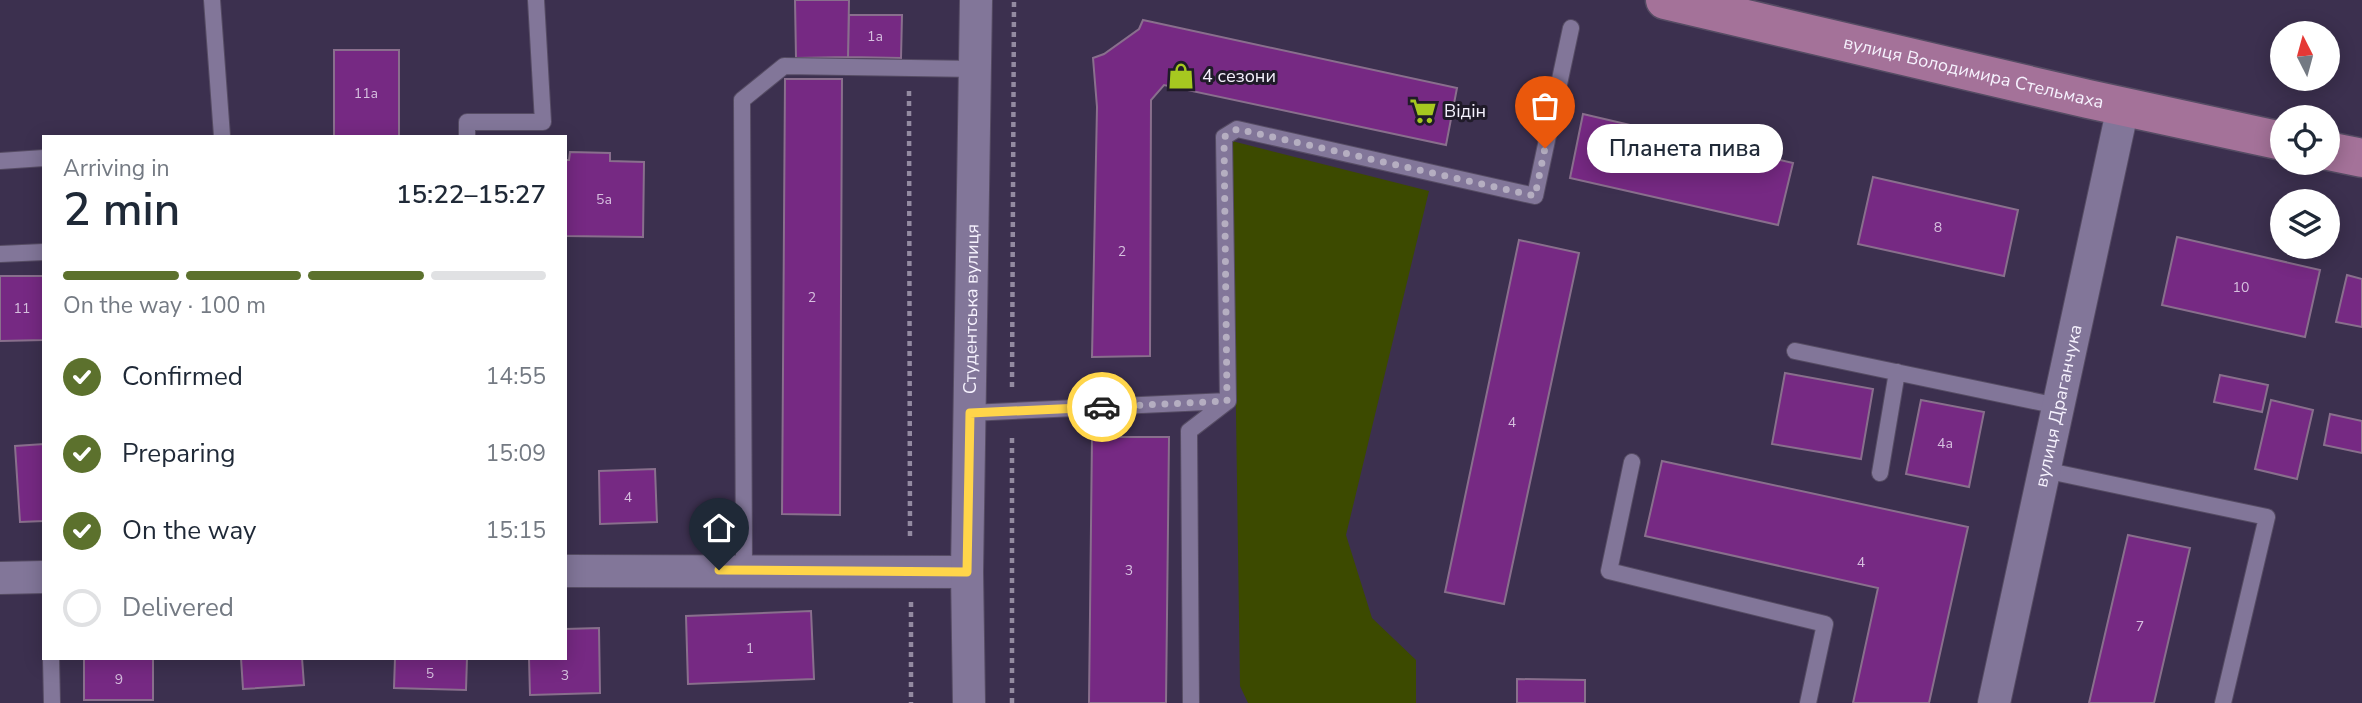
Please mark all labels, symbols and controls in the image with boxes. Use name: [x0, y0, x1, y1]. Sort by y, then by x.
north arrow: [2270, 21, 2340, 91]
map controls: [2270, 21, 2340, 259]
house number: 1а: [867, 27, 883, 46]
street label: вулиця Володимира Стельмаха: [1841, 30, 2106, 114]
shop icon: 4 сезони: [1166, 61, 1196, 91]
place label: 4 сезони: [1202, 64, 1276, 88]
pin: [1515, 76, 1575, 148]
house number: 11а: [354, 84, 378, 103]
icon: bag: [1526, 87, 1564, 125]
supermarket icon: Відін: [1408, 96, 1438, 126]
place label: Відін: [1444, 99, 1486, 123]
button: locate: [2270, 105, 2340, 175]
callout: Планета пива: [1587, 124, 1783, 172]
text: Планета пива: [1609, 133, 1761, 164]
text: Arriving in: [63, 153, 170, 184]
text: 15:22–15:27: [396, 177, 546, 212]
text: 2 min: [63, 178, 180, 241]
button: layers: [2270, 189, 2340, 259]
house number: 5а: [596, 190, 612, 209]
house number: 8: [1934, 218, 1942, 237]
street label: Студентська вулиця: [958, 224, 984, 394]
house number: 2: [1118, 242, 1126, 261]
house number: 10: [2233, 278, 2249, 297]
house number: 2: [808, 288, 816, 307]
text: On the way · 100 m: [63, 290, 266, 321]
house number: 11: [14, 299, 30, 318]
street label: вулиця Драганчука: [2029, 322, 2088, 489]
icon: check: [63, 358, 101, 396]
text: Confirmed: [122, 359, 243, 394]
text: 14:55: [486, 361, 546, 392]
courier: [1067, 372, 1137, 442]
icon: car: [1083, 388, 1121, 426]
house number: 4: [1508, 413, 1516, 432]
house number: 4а: [1937, 434, 1953, 453]
icon: check: [63, 435, 101, 473]
text: Preparing: [122, 436, 235, 471]
text: 15:09: [486, 438, 546, 469]
house number: 4: [624, 488, 632, 507]
pin: [689, 498, 749, 570]
icon: home: [700, 509, 738, 547]
icon: check: [63, 512, 101, 550]
text: On the way: [122, 513, 256, 548]
text: 15:15: [486, 515, 546, 546]
house number: 4: [1857, 553, 1865, 572]
house number: 3: [1125, 561, 1133, 580]
text: Delivered: [122, 590, 234, 625]
house number: 7: [2136, 617, 2144, 636]
house number: 1: [746, 639, 754, 658]
house number: 5: [426, 664, 434, 683]
house number: 3: [561, 666, 569, 685]
house number: 9: [115, 670, 123, 689]

